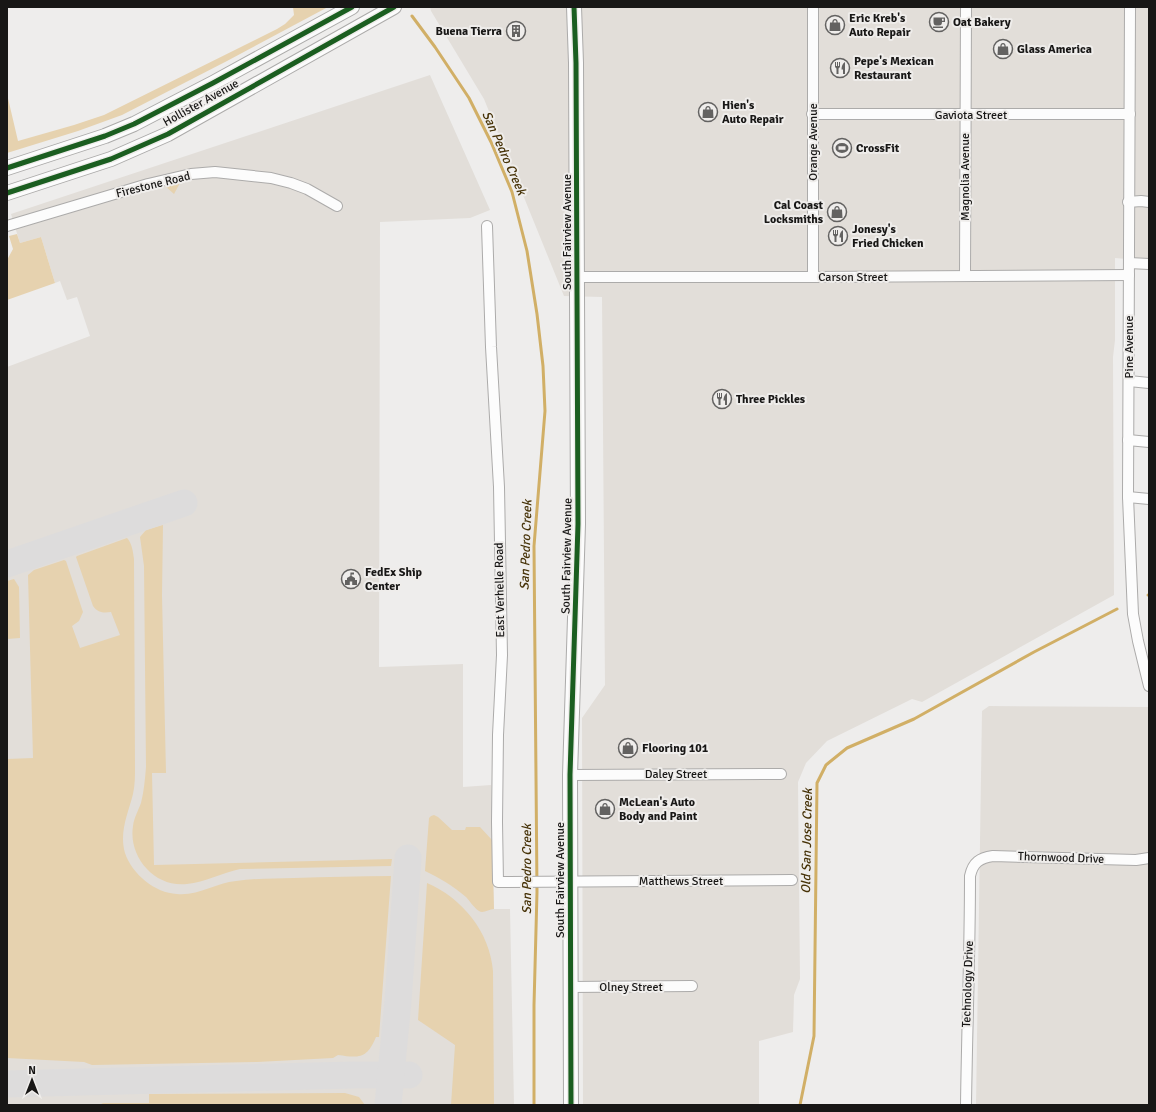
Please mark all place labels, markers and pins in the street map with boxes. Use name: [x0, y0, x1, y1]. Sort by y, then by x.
place label: Eric Kreb's Auto Repair: [849, 11, 911, 40]
cafe icon: Oat Bakery: [928, 11, 950, 33]
shop icon: Eric Kreb's Auto Repair: [824, 14, 846, 36]
place label: Oat Bakery: [953, 15, 1011, 30]
building icon: Buena Tierra: [505, 20, 527, 42]
place label: Buena Tierra: [436, 24, 502, 39]
shop icon: Glass America: [992, 38, 1014, 60]
place label: Glass America: [1017, 42, 1092, 57]
place label: Pepe's Mexican Restaurant: [854, 54, 934, 83]
restaurant icon: Pepe's Mexican Restaurant: [829, 57, 851, 79]
place label: Hien's Auto Repair: [722, 98, 784, 127]
shop icon: Hien's Auto Repair: [697, 101, 719, 123]
sports icon: CrossFit: [831, 137, 853, 159]
place label: CrossFit: [856, 141, 900, 156]
place label: Cal Coast Locksmiths: [764, 198, 824, 227]
shop icon: Cal Coast Locksmiths: [826, 201, 848, 223]
place label: Jonesy's Fried Chicken: [852, 222, 924, 251]
restaurant icon: Jonesy's Fried Chicken: [827, 225, 849, 247]
restaurant icon: Three Pickles: [711, 388, 733, 410]
place label: Three Pickles: [736, 392, 806, 407]
place label: FedEx Ship Center: [365, 565, 422, 594]
public building icon: FedEx Ship Center: [340, 568, 362, 590]
shop icon: Flooring 101: [617, 737, 639, 759]
place label: Flooring 101: [642, 741, 709, 756]
place label: McLean's Auto Body and Paint: [619, 795, 698, 824]
shop icon: McLean's Auto Body and Paint: [594, 798, 616, 820]

